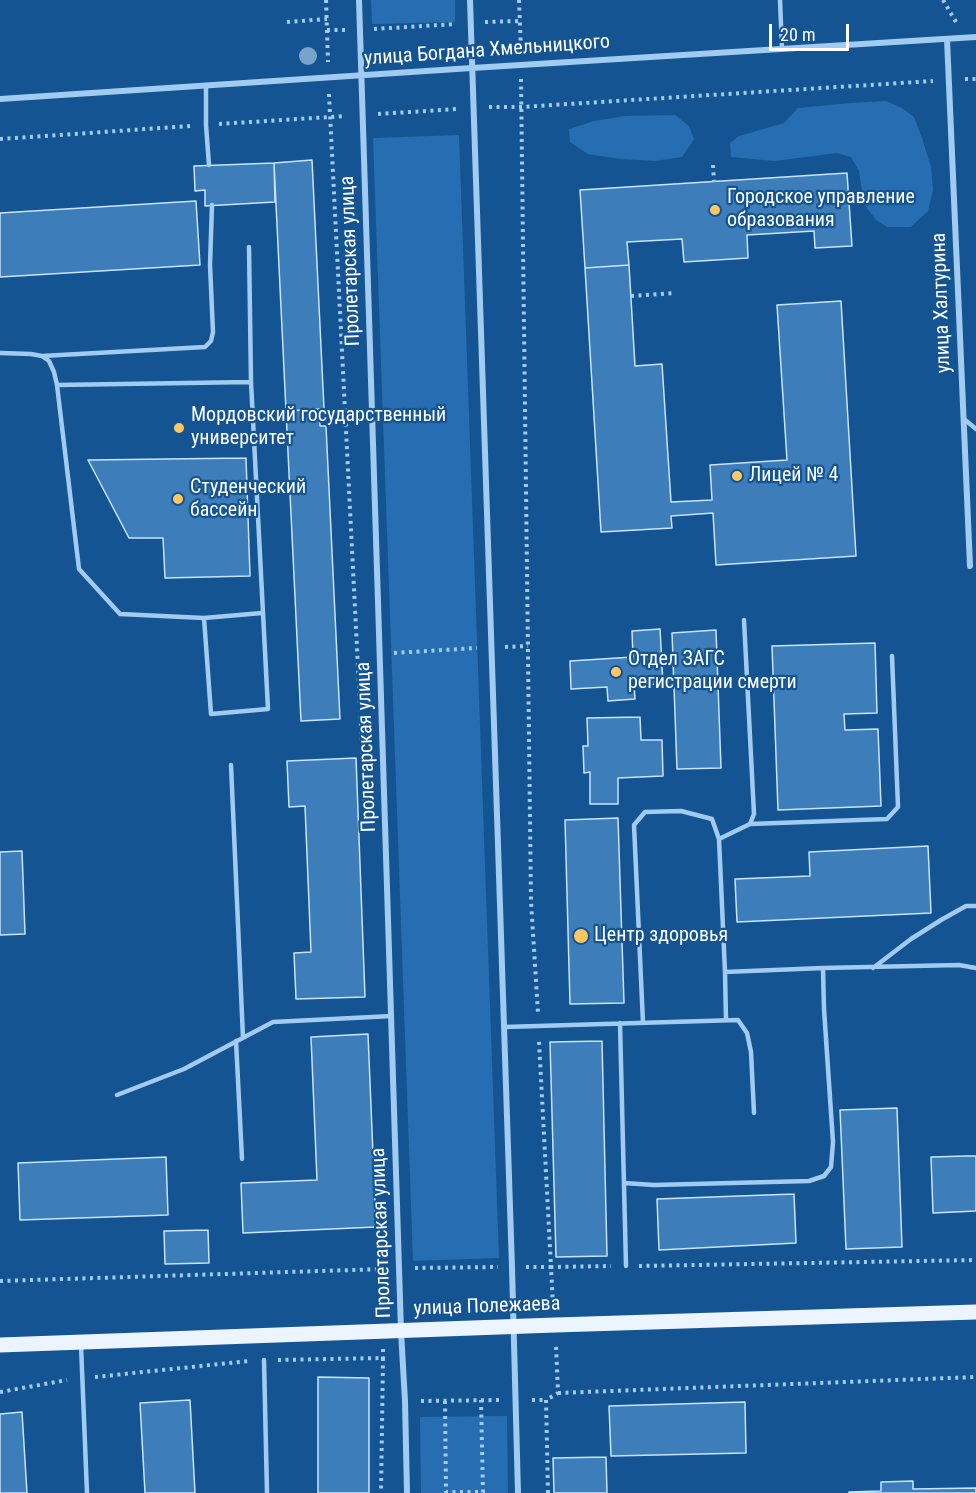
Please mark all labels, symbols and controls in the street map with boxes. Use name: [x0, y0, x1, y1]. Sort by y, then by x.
scale bar: [772, 12, 852, 50]
text: 20 m: [780, 24, 815, 45]
street label: улица Богдана Хмельницкого: [363, 30, 611, 72]
street label: Пролетарская улица: [336, 175, 366, 347]
place label: Городское управление образования: [727, 186, 915, 233]
marker: Городское управление образования: [708, 203, 722, 217]
street label: улица Халтурина: [928, 232, 956, 374]
place label: Мордовский государственный университет: [191, 404, 446, 451]
marker: Мордовский государственный университет: [172, 421, 186, 435]
place label: Лицей № 4: [749, 464, 838, 488]
marker: Лицей № 4: [730, 469, 744, 483]
place label: Студенческий бассейн: [190, 476, 306, 523]
marker: Студенческий бассейн: [171, 492, 185, 506]
place label: Отдел ЗАГС регистрации смерти: [628, 648, 797, 695]
street label: Пролетарская улица: [352, 661, 382, 833]
marker: Отдел ЗАГС регистрации смерти: [609, 665, 623, 679]
place label: Центр здоровья: [594, 924, 728, 948]
marker: Центр здоровья: [572, 927, 590, 945]
street label: Пролетарская улица: [367, 1147, 397, 1319]
street label: улица Полежаева: [413, 1292, 561, 1322]

